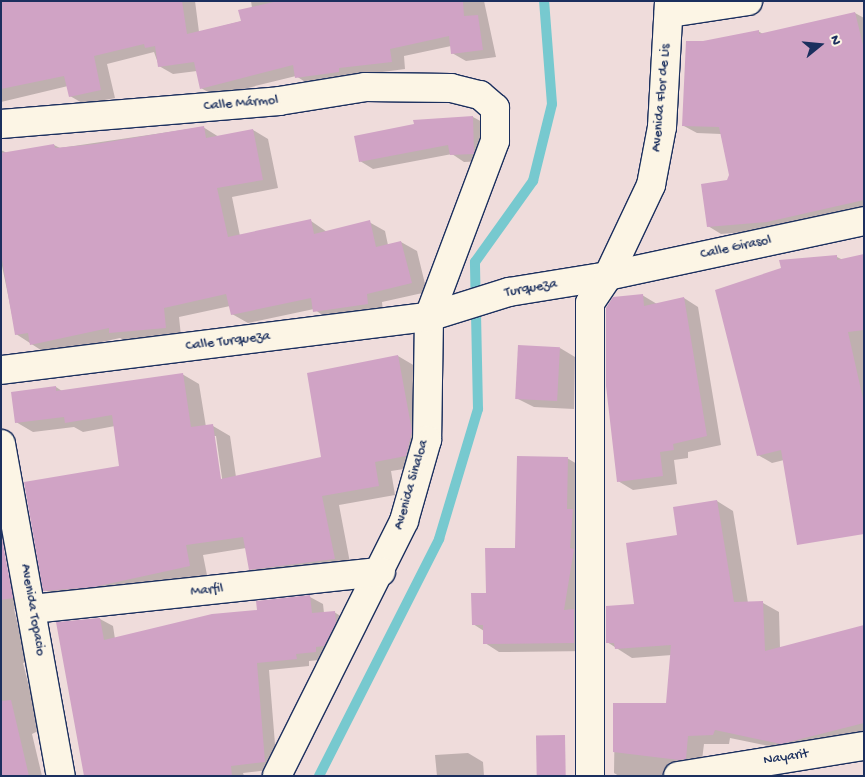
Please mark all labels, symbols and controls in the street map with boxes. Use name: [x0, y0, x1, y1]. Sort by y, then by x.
north arrow: [795, 20, 845, 70]
text: N: [825, 34, 844, 47]
street label: Avenida Flor de Lis: [649, 43, 675, 153]
street label: Calle Mármol: [203, 92, 279, 116]
street label: Calle Girasol: [699, 232, 773, 264]
street label: Turqueza: [503, 276, 559, 302]
street label: Calle Turqueza: [185, 328, 271, 356]
street label: Avenida Sinaloa: [391, 438, 433, 532]
street label: Avenida Topacio: [16, 563, 48, 657]
street label: Marfil: [190, 581, 224, 601]
street label: Nayarit: [762, 746, 810, 770]

